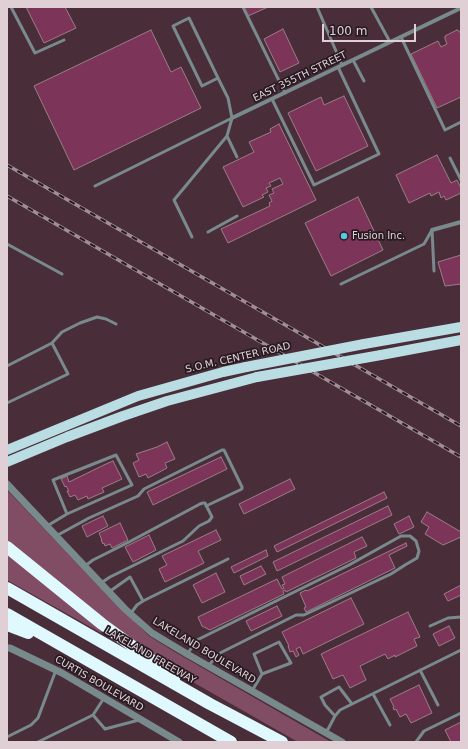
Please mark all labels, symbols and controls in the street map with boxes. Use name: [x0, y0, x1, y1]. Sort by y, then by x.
scale bar: [324, 16, 418, 42]
text: 100 m: [329, 24, 367, 38]
street label: EAST 355TH STREET: [251, 49, 349, 105]
place label: Fusion Inc.: [352, 230, 405, 242]
marker: Fusion Inc.: [339, 231, 349, 241]
street label: S.O.M. CENTER ROAD: [184, 340, 292, 376]
street label: LAKELAND BOULEVARD: [150, 615, 258, 687]
street label: LAKELAND FREEWAY: [102, 625, 198, 687]
street label: CURTIS BOULEVARD: [52, 654, 146, 714]

